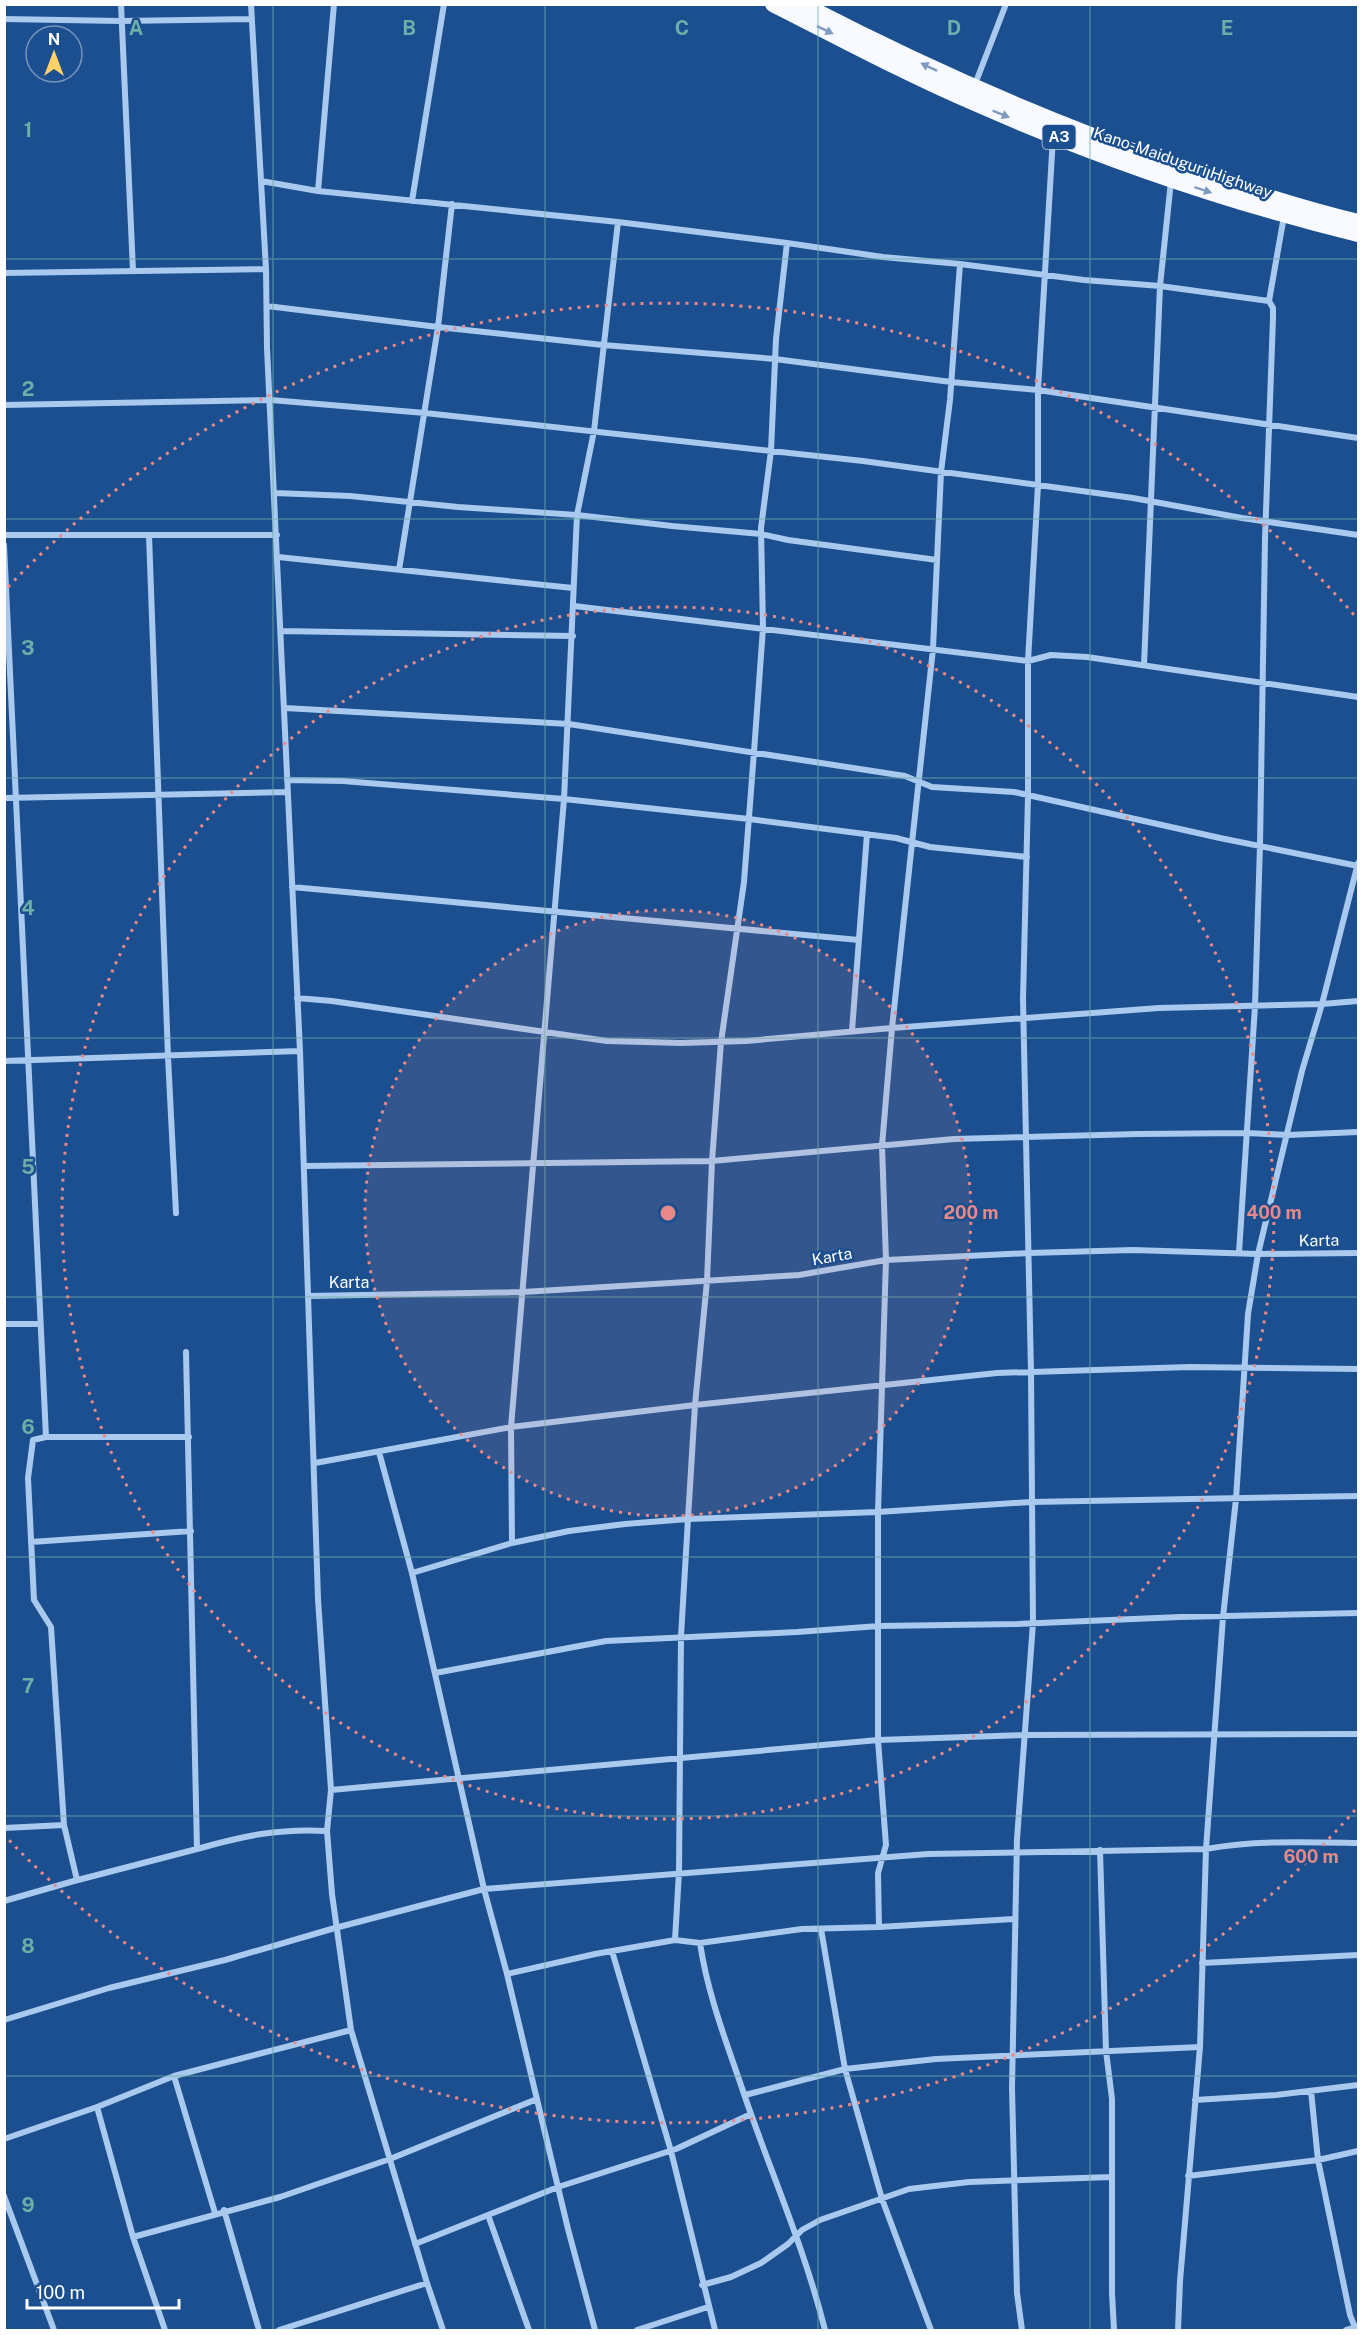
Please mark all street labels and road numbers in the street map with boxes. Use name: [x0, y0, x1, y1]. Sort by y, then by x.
street label: Kano-Maiduguri Highway: [1091, 123, 1275, 202]
road number: A3: [1042, 125, 1076, 149]
street label: Karta: [1299, 1231, 1340, 1250]
street label: Karta: [810, 1244, 854, 1269]
street label: Karta: [329, 1273, 369, 1292]

